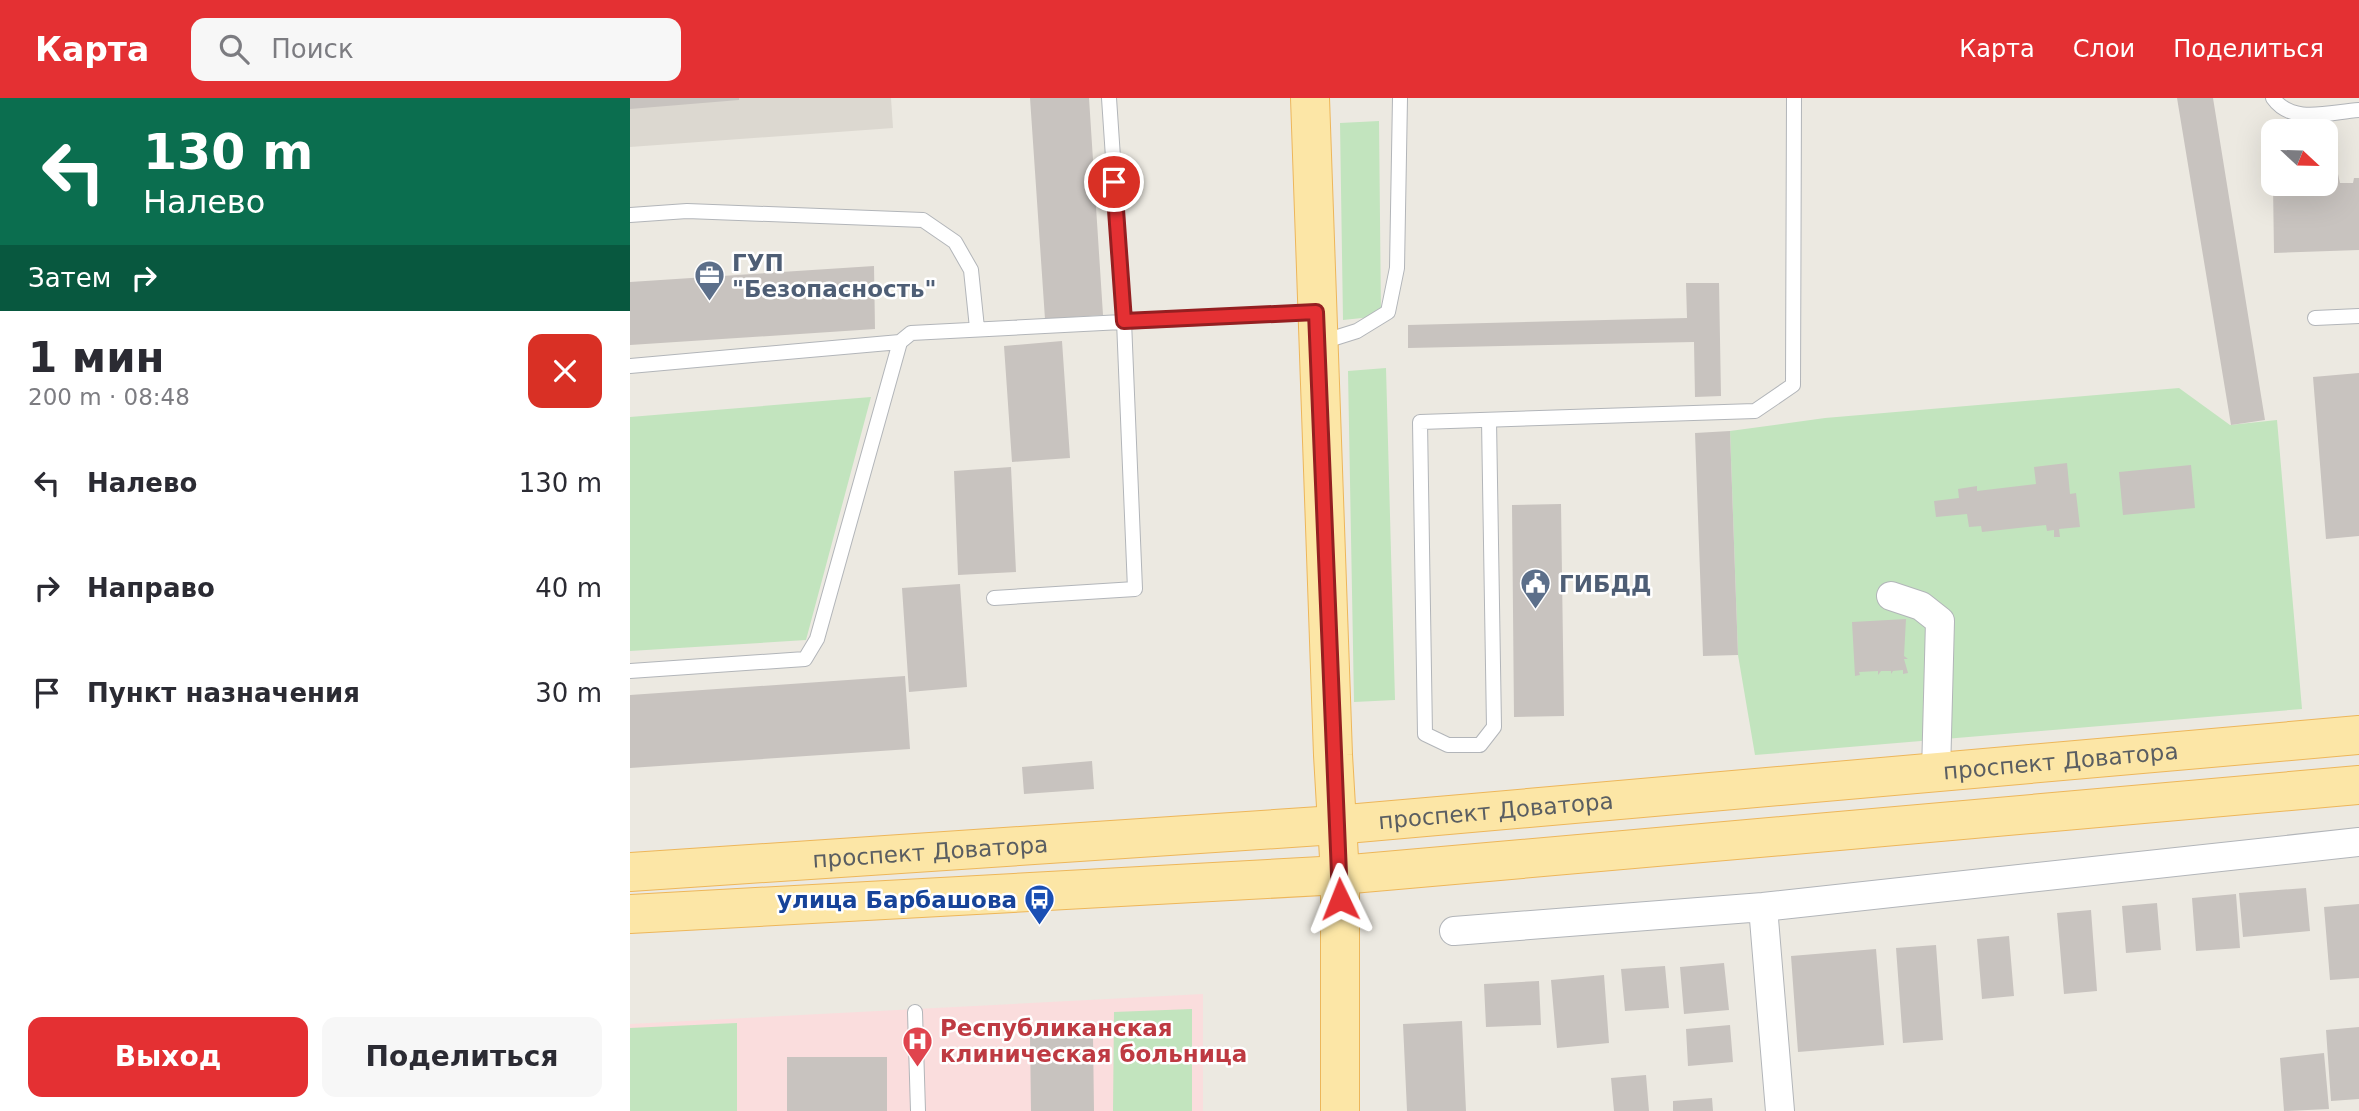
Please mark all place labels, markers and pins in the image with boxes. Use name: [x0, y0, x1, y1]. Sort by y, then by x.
pin: [1084, 152, 1144, 212]
place label: ГУП "Безопасность": [732, 250, 937, 302]
office icon: ГУП "Безопасность": [692, 259, 726, 303]
public building icon: ГИБДД: [1519, 567, 1553, 611]
place label: ГИБДД: [1559, 571, 1651, 597]
bus stop icon: улица Барбашова: [1023, 883, 1057, 927]
place label: улица Барбашова: [777, 887, 1017, 913]
place label: Республиканская клиническая больница: [940, 1015, 1247, 1067]
hospital icon: Республиканская клиническая больница: [900, 1024, 934, 1068]

